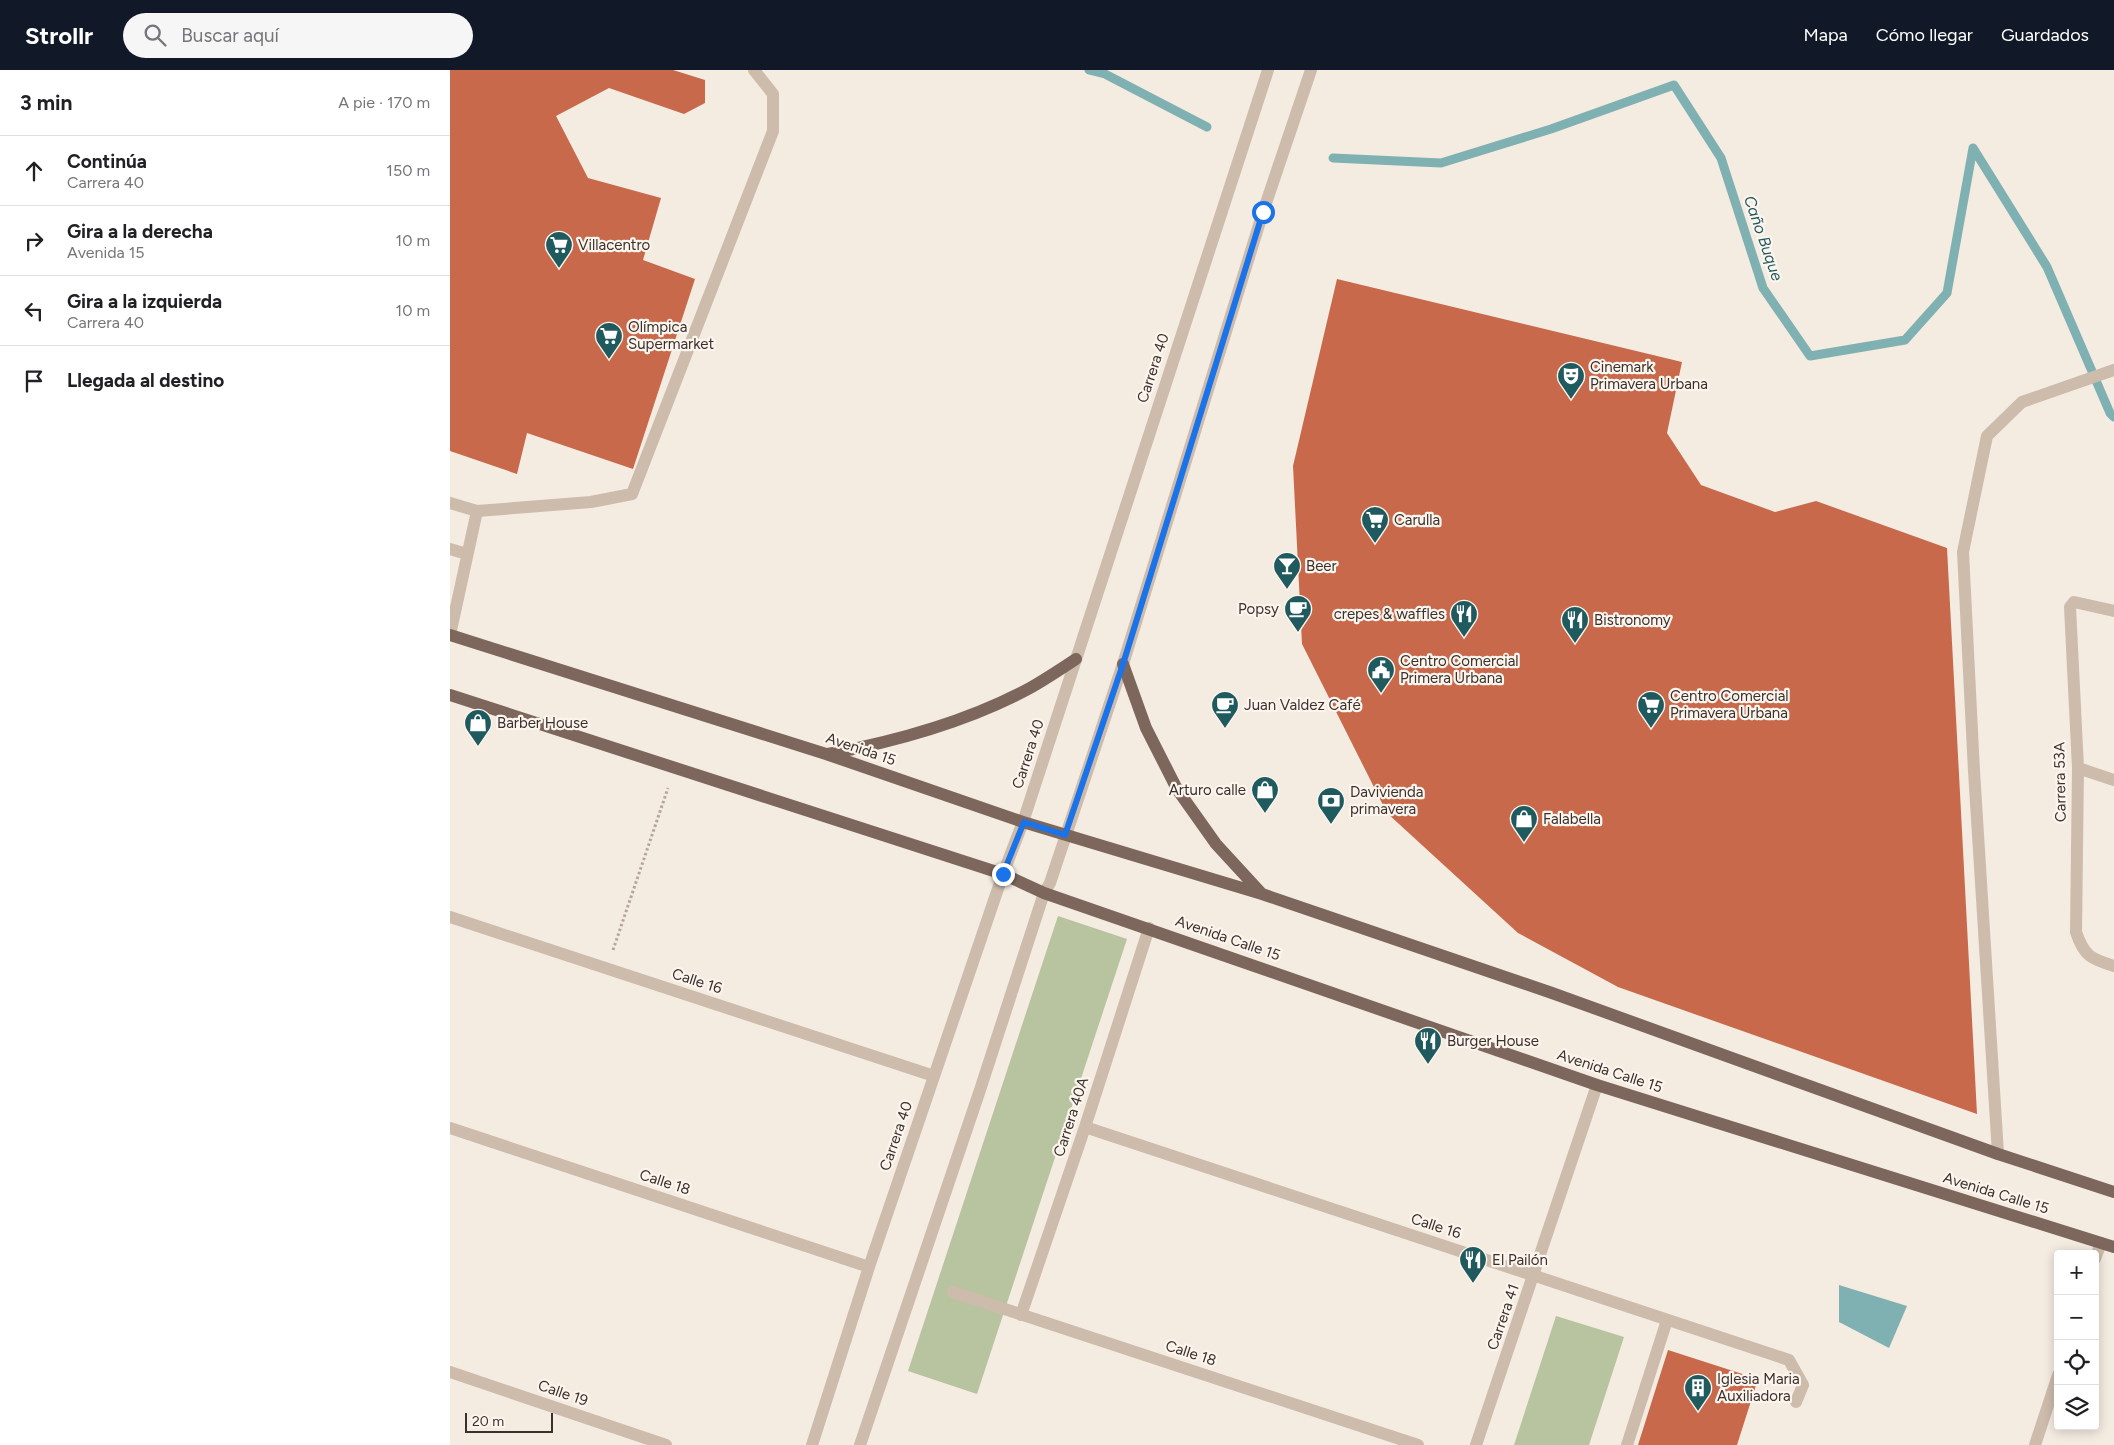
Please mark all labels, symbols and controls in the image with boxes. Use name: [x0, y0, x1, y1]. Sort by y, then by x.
search box: [123, 13, 473, 58]
text: Strollr: [25, 21, 93, 50]
icon: search: [141, 21, 169, 49]
text: Buscar aquí: [181, 24, 279, 47]
text: Mapa: [1803, 24, 1848, 46]
text: Cómo llegar: [1876, 24, 1973, 46]
text: Guardados: [2001, 24, 2089, 46]
text: 3 min: [20, 90, 72, 115]
text: A pie · 170 m: [338, 93, 430, 112]
text: Continúa: [67, 150, 147, 173]
icon: ahead: [20, 157, 48, 185]
text: 150 m: [386, 161, 430, 180]
text: Carrera 40: [67, 173, 144, 192]
water label: Caño Buque: [1740, 193, 1787, 284]
route start: [1252, 201, 1275, 224]
text: Gira a la derecha: [67, 220, 213, 243]
icon: right: [20, 227, 48, 255]
supermarket icon: Villacentro: [544, 230, 574, 269]
text: 10 m: [396, 231, 430, 250]
place label: Villacentro: [578, 236, 651, 254]
text: Avenida 15: [67, 243, 144, 262]
text: Gira a la izquierda: [67, 290, 222, 313]
icon: left: [20, 297, 48, 325]
text: 10 m: [396, 301, 430, 320]
text: Carrera 40: [67, 313, 144, 332]
place label: Olímpica Supermarket: [628, 318, 714, 353]
supermarket icon: Olímpica Supermarket: [594, 321, 624, 360]
street label: Carrera 40: [1133, 331, 1173, 405]
place label: Cinemark Primavera Urbana: [1590, 358, 1708, 393]
theatre icon: Cinemark Primavera Urbana: [1556, 361, 1586, 400]
icon: arrive: [20, 367, 48, 395]
text: Llegada al destino: [67, 369, 224, 392]
supermarket icon: Carulla: [1360, 505, 1390, 544]
place label: Carulla: [1394, 511, 1440, 529]
bar icon: Beer: [1272, 551, 1302, 590]
place label: Beer: [1306, 557, 1337, 575]
cafe icon: Popsy: [1283, 594, 1313, 633]
restaurant icon: crepes & waffles: [1449, 599, 1479, 638]
place label: Popsy: [1238, 600, 1279, 618]
place label: crepes & waffles: [1334, 605, 1445, 623]
restaurant icon: Bistronomy: [1560, 605, 1590, 644]
place label: Bistronomy: [1594, 611, 1671, 629]
place label: Centro Comercial Primera Urbana: [1400, 652, 1519, 687]
public building icon: Centro Comercial Primera Urbana: [1366, 655, 1396, 694]
place label: Centro Comercial Primavera Urbana: [1670, 687, 1789, 722]
cafe icon: Juan Valdez Café: [1210, 690, 1240, 729]
supermarket icon: Centro Comercial Primavera Urbana: [1636, 690, 1666, 729]
place label: Juan Valdez Café: [1244, 696, 1361, 714]
shop icon: Barber House: [463, 708, 493, 747]
place label: Barber House: [497, 714, 588, 732]
street label: Carrera 40: [1008, 717, 1048, 791]
street label: Avenida 15: [824, 729, 898, 769]
street label: Carrera 53A: [2050, 742, 2070, 822]
shop icon: Arturo calle: [1250, 775, 1280, 814]
place label: Arturo calle: [1169, 781, 1246, 799]
place label: Davivienda primavera: [1350, 783, 1423, 818]
bank icon: Davivienda primavera: [1316, 786, 1346, 825]
shop icon: Falabella: [1509, 804, 1539, 843]
place label: Falabella: [1543, 810, 1601, 828]
route end: [992, 863, 1015, 886]
street label: Avenida Calle 15: [1173, 912, 1283, 964]
street label: Calle 16: [670, 964, 725, 998]
restaurant icon: Burger House: [1413, 1026, 1443, 1065]
place label: Burger House: [1447, 1032, 1539, 1050]
street label: Avenida Calle 15: [1555, 1046, 1665, 1096]
street label: Carrera 40A: [1050, 1075, 1092, 1159]
street label: Carrera 40: [876, 1099, 916, 1173]
street label: Calle 18: [637, 1165, 693, 1199]
street label: Avenida Calle 15: [1941, 1168, 2051, 1218]
street label: Calle 16: [1409, 1209, 1464, 1243]
restaurant icon: El Pailón: [1458, 1245, 1488, 1284]
map controls: [2054, 1250, 2099, 1430]
button: +: [2054, 1250, 2099, 1295]
place label: El Pailón: [1492, 1251, 1548, 1269]
street label: Carrera 41: [1483, 1282, 1523, 1352]
button: −: [2054, 1295, 2099, 1340]
street label: Calle 18: [1163, 1336, 1219, 1370]
button: locate: [2054, 1340, 2099, 1385]
place label: Iglesia Maria Auxiliadora: [1717, 1370, 1800, 1405]
building icon: Iglesia Maria Auxiliadora: [1683, 1373, 1713, 1412]
street label: Calle 19: [536, 1376, 590, 1410]
button: layers: [2054, 1385, 2099, 1430]
scale bar: [465, 1410, 552, 1433]
text: 20 m: [472, 1413, 504, 1430]

